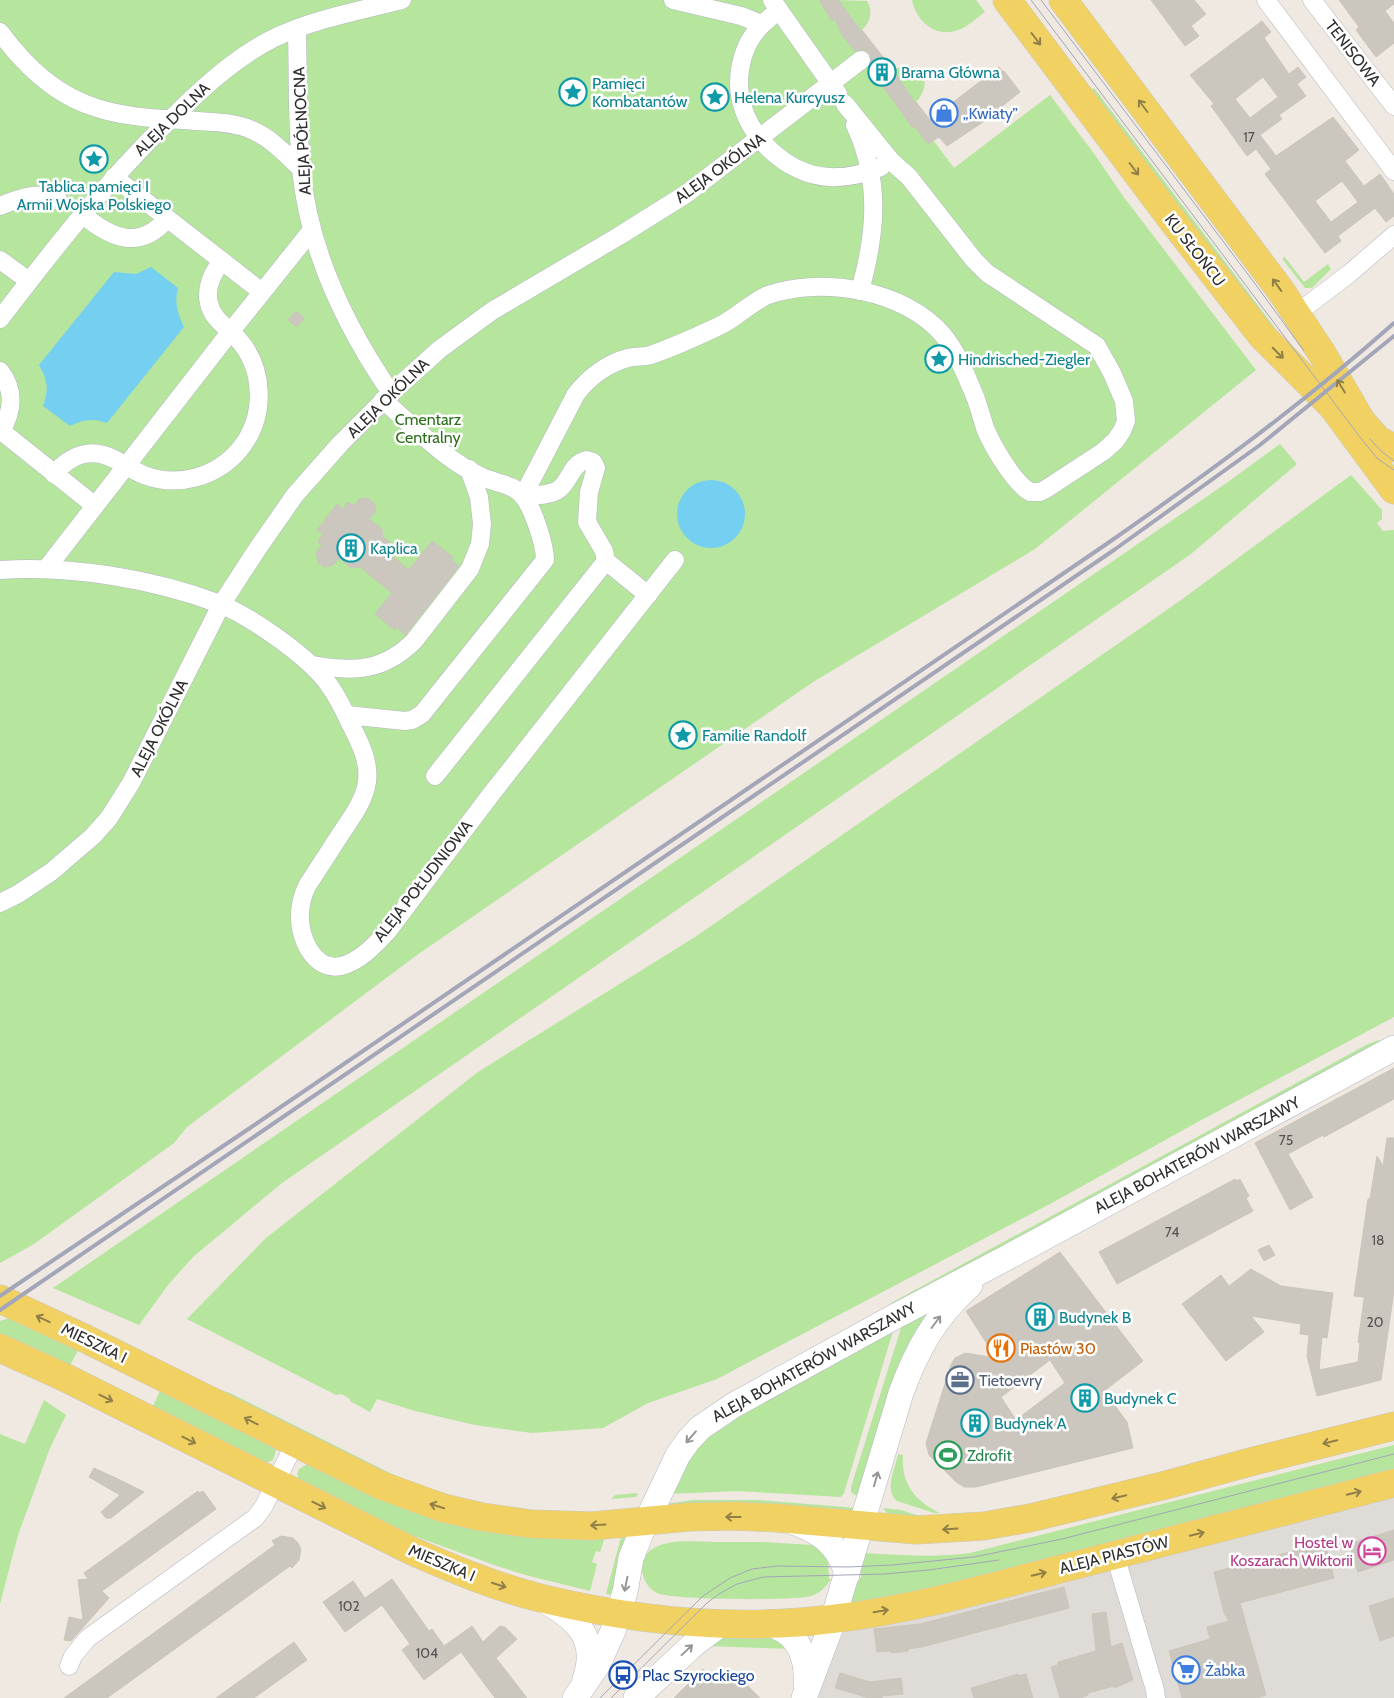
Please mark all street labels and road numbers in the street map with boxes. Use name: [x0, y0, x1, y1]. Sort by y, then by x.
street label: TENISOWA: [1321, 16, 1385, 90]
street label: ALEJA PÓŁNOCNA: [289, 66, 315, 196]
street label: ALEJA DOLNA: [130, 78, 214, 160]
street label: ALEJA OKÓLNA: [671, 129, 769, 207]
street label: KU SŁOŃCU: [1161, 210, 1229, 290]
street label: ALEJA OKÓLNA: [343, 354, 433, 442]
street label: ALEJA OKÓLNA: [126, 676, 192, 780]
street label: ALEJA POŁUDNIOWA: [370, 816, 476, 946]
street label: ALEJA BOHATERÓW WARSZAWY: [1091, 1092, 1304, 1217]
street label: ALEJA BOHATERÓW WARSZAWY: [709, 1297, 920, 1426]
street label: MIESZKA I: [58, 1319, 130, 1367]
street label: ALEJA PIASTÓW: [1057, 1532, 1172, 1578]
street label: MIESZKA I: [406, 1540, 478, 1586]

